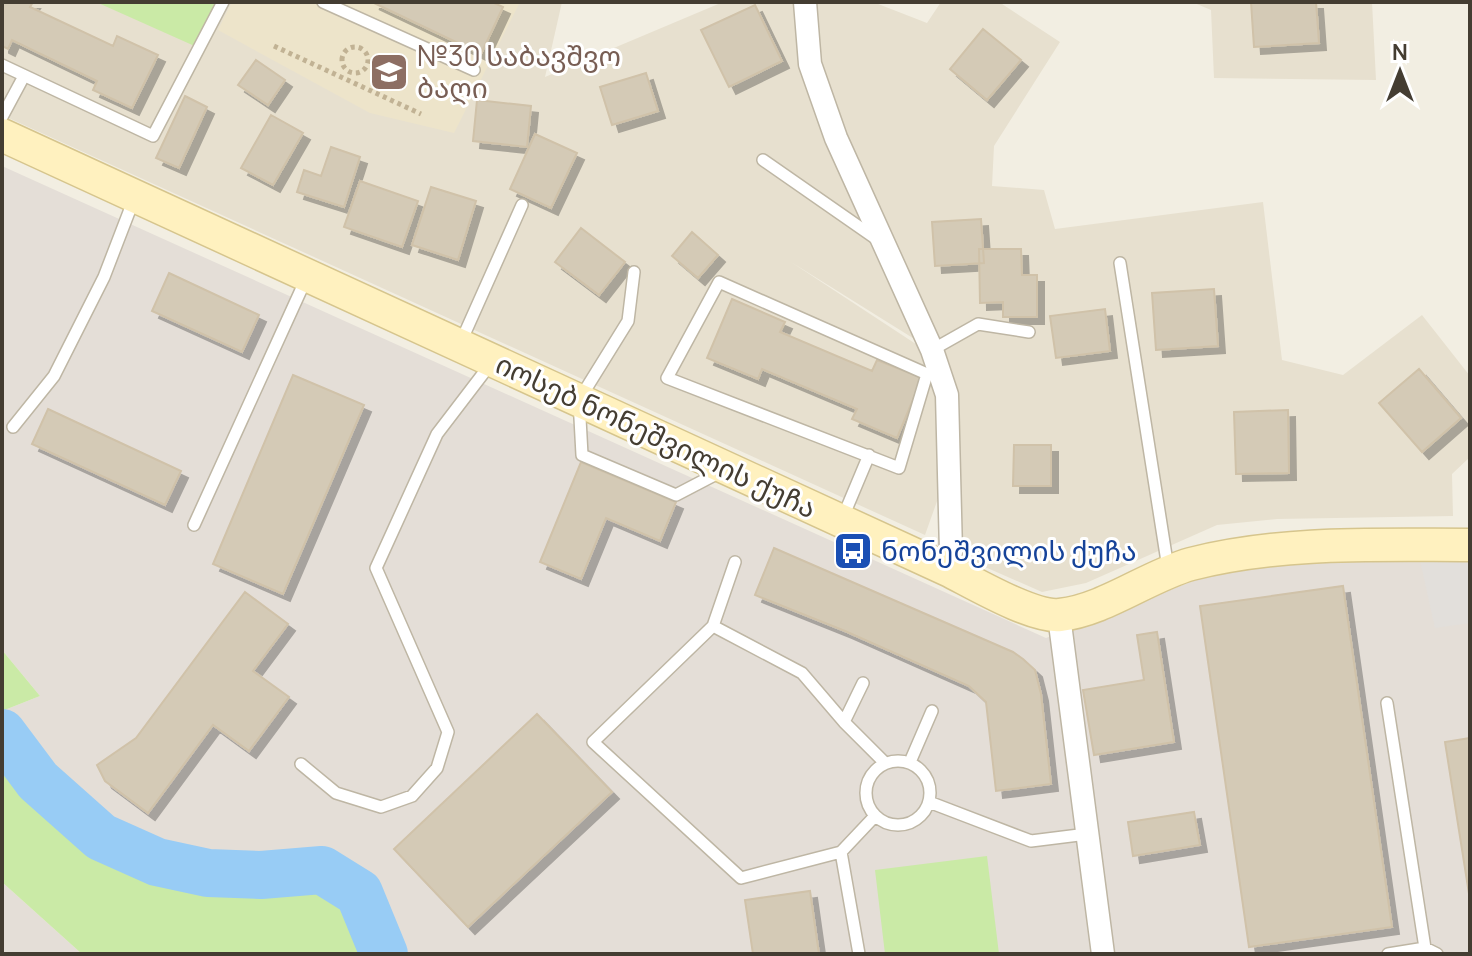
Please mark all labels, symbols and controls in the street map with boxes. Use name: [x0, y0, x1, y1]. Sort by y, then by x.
north arrow: [1360, 32, 1440, 112]
place label: №30 საბავშვო ბაღი: [417, 36, 621, 106]
text: N: [1392, 37, 1408, 67]
school or university icon: №30 საბავშვო ბაღი: [368, 51, 410, 93]
street label: იოსებ ნონეშვილის ქუჩა: [490, 344, 823, 526]
bus stop icon: ნონეშვილის ქუჩა: [832, 530, 874, 572]
place label: ნონეშვილის ქუჩა: [881, 531, 1137, 569]

